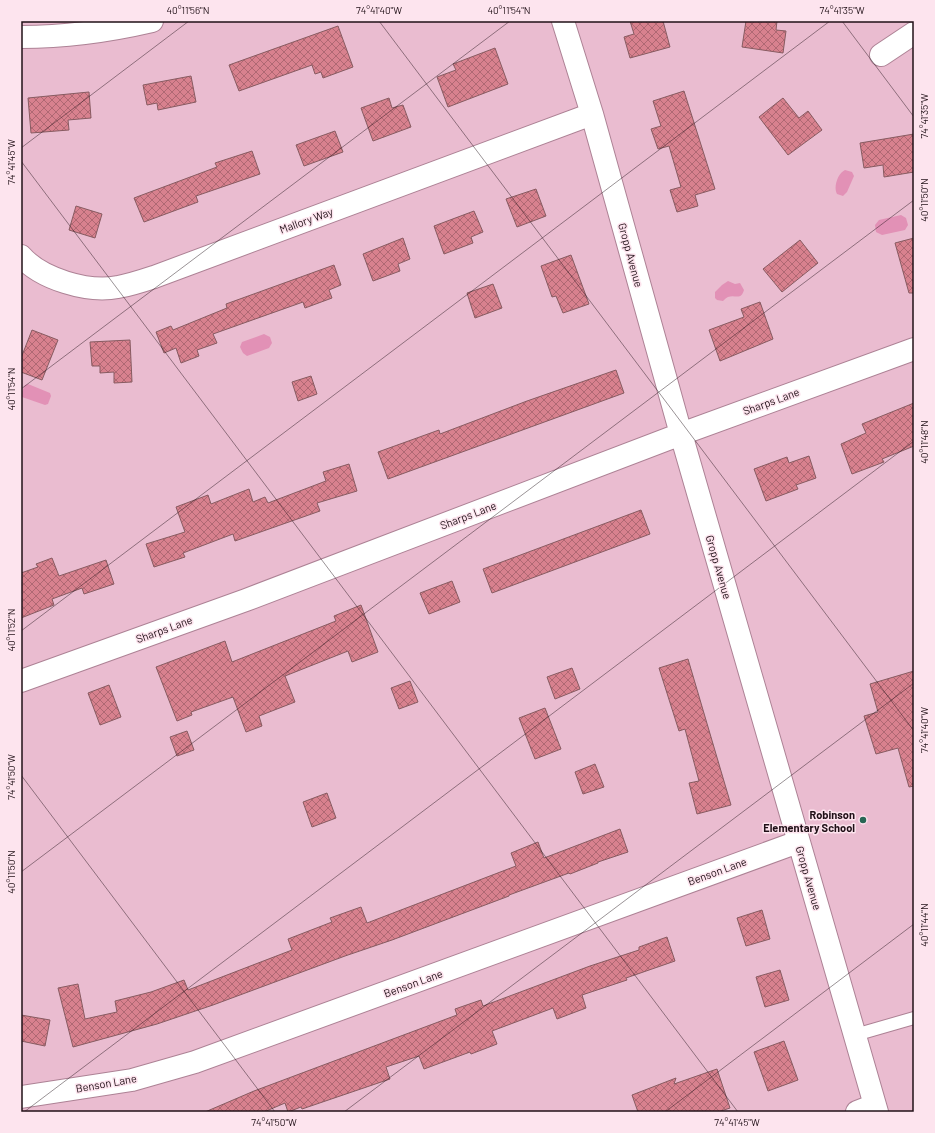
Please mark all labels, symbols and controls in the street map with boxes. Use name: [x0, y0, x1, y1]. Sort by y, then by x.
text: 40°11'56"N: [167, 4, 210, 16]
text: 74°41'40"W: [356, 4, 402, 16]
text: 40°11'54"N: [487, 4, 531, 16]
text: 74°41'35"W: [819, 4, 865, 16]
text: 74°41'35"W: [918, 93, 930, 139]
text: 74°41'45"W: [5, 139, 17, 185]
text: 40°11'50"N: [918, 178, 930, 222]
street label: Mallory Way: [278, 204, 334, 236]
street label: Gropp Avenue: [616, 221, 646, 289]
text: 40°11'54"N: [5, 367, 17, 411]
street label: Sharps Lane: [741, 385, 801, 417]
text: 40°11'48"N: [918, 420, 930, 464]
street label: Sharps Lane: [438, 498, 498, 532]
street label: Gropp Avenue: [704, 533, 734, 601]
text: 40°11'52"N: [5, 608, 17, 652]
street label: Sharps Lane: [134, 613, 194, 645]
text: 74°41'40"W: [918, 707, 930, 753]
text: 74°41'50"W: [5, 754, 17, 800]
place label: Robinson Elementary School: [763, 808, 855, 834]
marker: Robinson Elementary School: [858, 815, 868, 825]
street label: Gropp Avenue: [794, 844, 824, 912]
text: 40°11'50"N: [5, 850, 17, 894]
street label: Benson Lane: [686, 854, 748, 888]
text: 40°11'44"N: [918, 903, 930, 947]
street label: Benson Lane: [382, 966, 444, 1000]
street label: Benson Lane: [74, 1071, 138, 1095]
text: 74°41'50"W: [251, 1116, 297, 1128]
text: 74°41'45"W: [714, 1116, 760, 1128]

